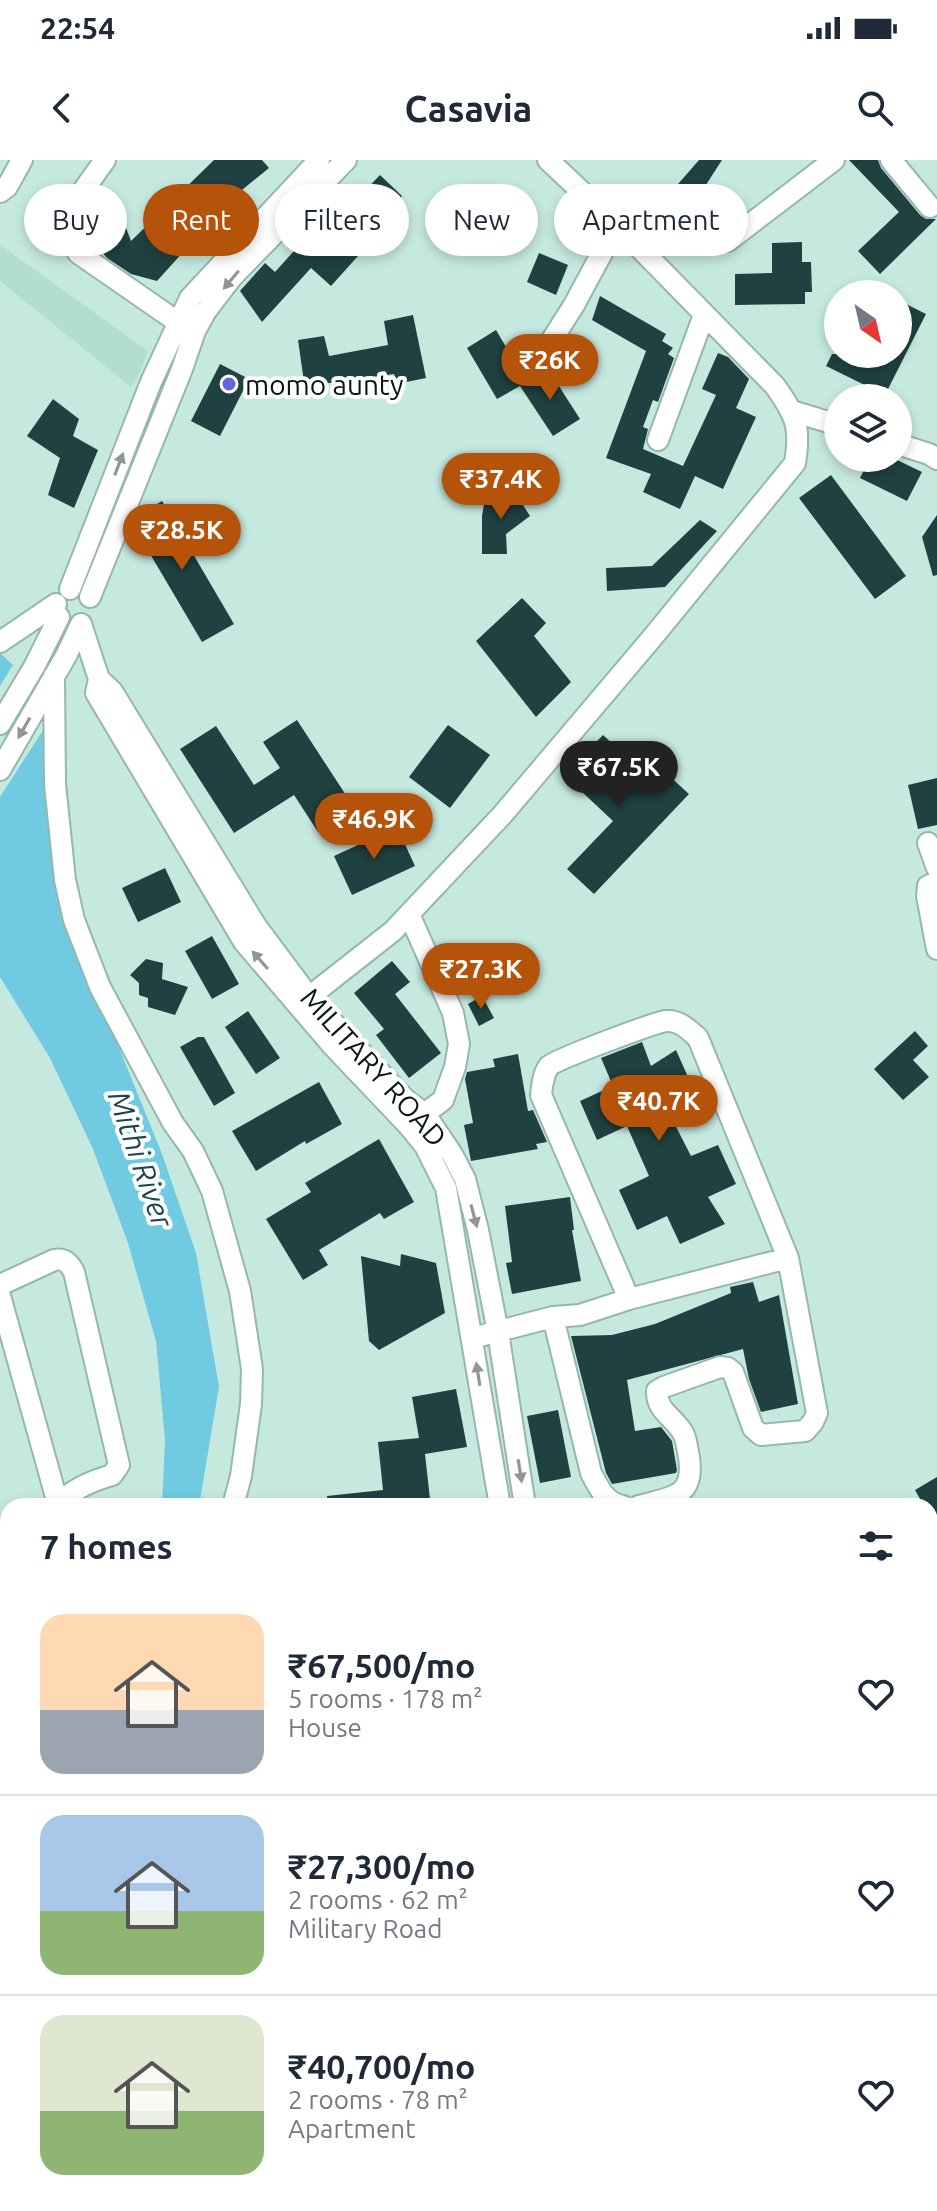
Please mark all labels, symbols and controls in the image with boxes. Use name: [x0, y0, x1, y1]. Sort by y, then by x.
text: 22:54: [40, 11, 115, 45]
icon: back: [40, 86, 84, 130]
icon: search: [853, 86, 897, 130]
text: Casavia: [405, 88, 532, 129]
chip: Buy: [24, 184, 127, 256]
chip: Rent: [143, 184, 259, 256]
chip: Filters: [275, 184, 409, 256]
chip: New: [425, 184, 538, 256]
chip: Apartment: [554, 184, 748, 256]
one-way arrow: [223, 270, 240, 290]
north arrow: [824, 280, 912, 368]
map controls: [824, 280, 912, 472]
pin: ₹26K: [503, 334, 597, 402]
text: ₹26K: [519, 345, 581, 374]
place label: momo aunty: [245, 369, 403, 400]
marker: momo aunty: [220, 375, 238, 393]
button: layers: [824, 384, 912, 472]
one-way arrow: [113, 452, 126, 476]
pin: ₹37.4K: [436, 453, 566, 521]
text: ₹37.4K: [460, 464, 542, 493]
pin: ₹28.5K: [117, 504, 247, 572]
text: ₹28.5K: [141, 515, 223, 544]
one-way arrow: [17, 716, 31, 739]
pin: ₹67.5K: [554, 741, 684, 809]
text: ₹67.5K: [578, 752, 660, 781]
pin: ₹46.9K: [309, 793, 439, 861]
text: ₹46.9K: [333, 804, 415, 833]
pin: ₹27.3K: [416, 943, 546, 1011]
one-way arrow: [252, 951, 269, 971]
text: ₹27.3K: [440, 954, 522, 983]
street label: MILITARY ROAD: [295, 982, 453, 1152]
pin: ₹40.7K: [594, 1075, 724, 1143]
water label: Mithi River: [102, 1086, 181, 1233]
text: ₹40.7K: [618, 1086, 700, 1115]
one-way arrow: [469, 1203, 481, 1228]
one-way arrow: [471, 1361, 484, 1386]
one-way arrow: [514, 1459, 527, 1484]
icon: filters: [854, 1524, 898, 1568]
text: 7 homes: [40, 1527, 173, 1565]
icon: home: [104, 1646, 200, 1742]
text: ₹67,500/mo: [288, 1646, 475, 1684]
icon: heart: [854, 1672, 898, 1716]
text: 5 rooms · 178 m²: [288, 1684, 483, 1713]
text: House: [288, 1713, 362, 1742]
icon: home: [104, 1847, 200, 1943]
text: ₹27,300/mo: [288, 1847, 475, 1885]
icon: heart: [854, 1873, 898, 1917]
text: 2 rooms · 62 m²: [288, 1885, 468, 1914]
text: Military Road: [288, 1914, 442, 1943]
icon: home: [104, 2047, 200, 2143]
text: ₹40,700/mo: [288, 2047, 475, 2085]
icon: heart: [854, 2073, 898, 2117]
text: 2 rooms · 78 m²: [288, 2085, 468, 2114]
text: Apartment: [288, 2114, 415, 2143]

